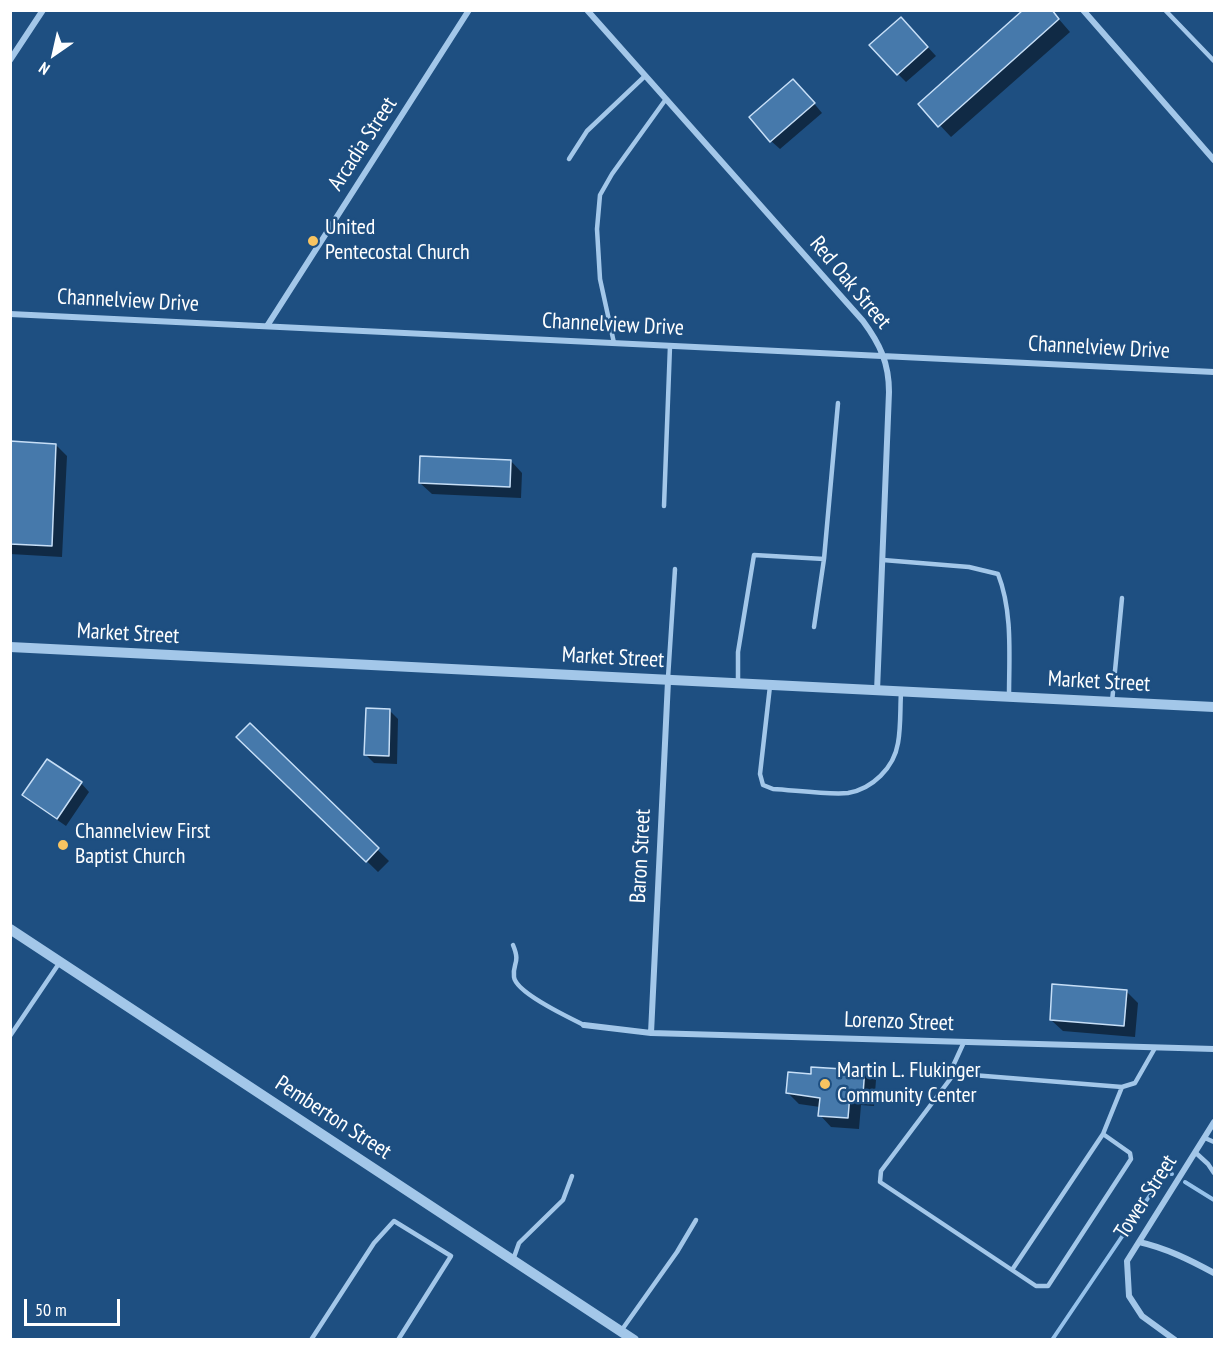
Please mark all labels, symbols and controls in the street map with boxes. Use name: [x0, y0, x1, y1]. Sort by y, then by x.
north arrow: [24, 24, 84, 84]
text: N: [35, 58, 53, 80]
street label: Arcadia Street: [323, 92, 403, 196]
place label: United Pentecostal Church: [325, 215, 470, 266]
street label: Red Oak Street: [804, 231, 896, 335]
marker: United Pentecostal Church: [306, 234, 320, 248]
street label: Channelview Drive: [56, 284, 200, 318]
street label: Channelview Drive: [541, 308, 685, 342]
street label: Channelview Drive: [1027, 331, 1171, 365]
street label: Market Street: [76, 618, 180, 650]
street label: Market Street: [561, 642, 665, 674]
street label: Market Street: [1047, 666, 1151, 698]
street label: Baron Street: [625, 808, 657, 904]
place label: Channelview First Baptist Church: [75, 819, 210, 870]
marker: Channelview First Baptist Church: [56, 838, 70, 852]
street label: Lorenzo Street: [844, 1007, 954, 1037]
place label: Martin L. Flukinger Community Center: [837, 1058, 981, 1110]
street label: Pemberton Street: [270, 1071, 396, 1165]
marker: Martin L. Flukinger Community Center: [818, 1077, 832, 1091]
street label: Tower Street: [1109, 1150, 1183, 1244]
scale bar: [27, 1287, 123, 1325]
text: 50 m: [35, 1298, 67, 1321]

